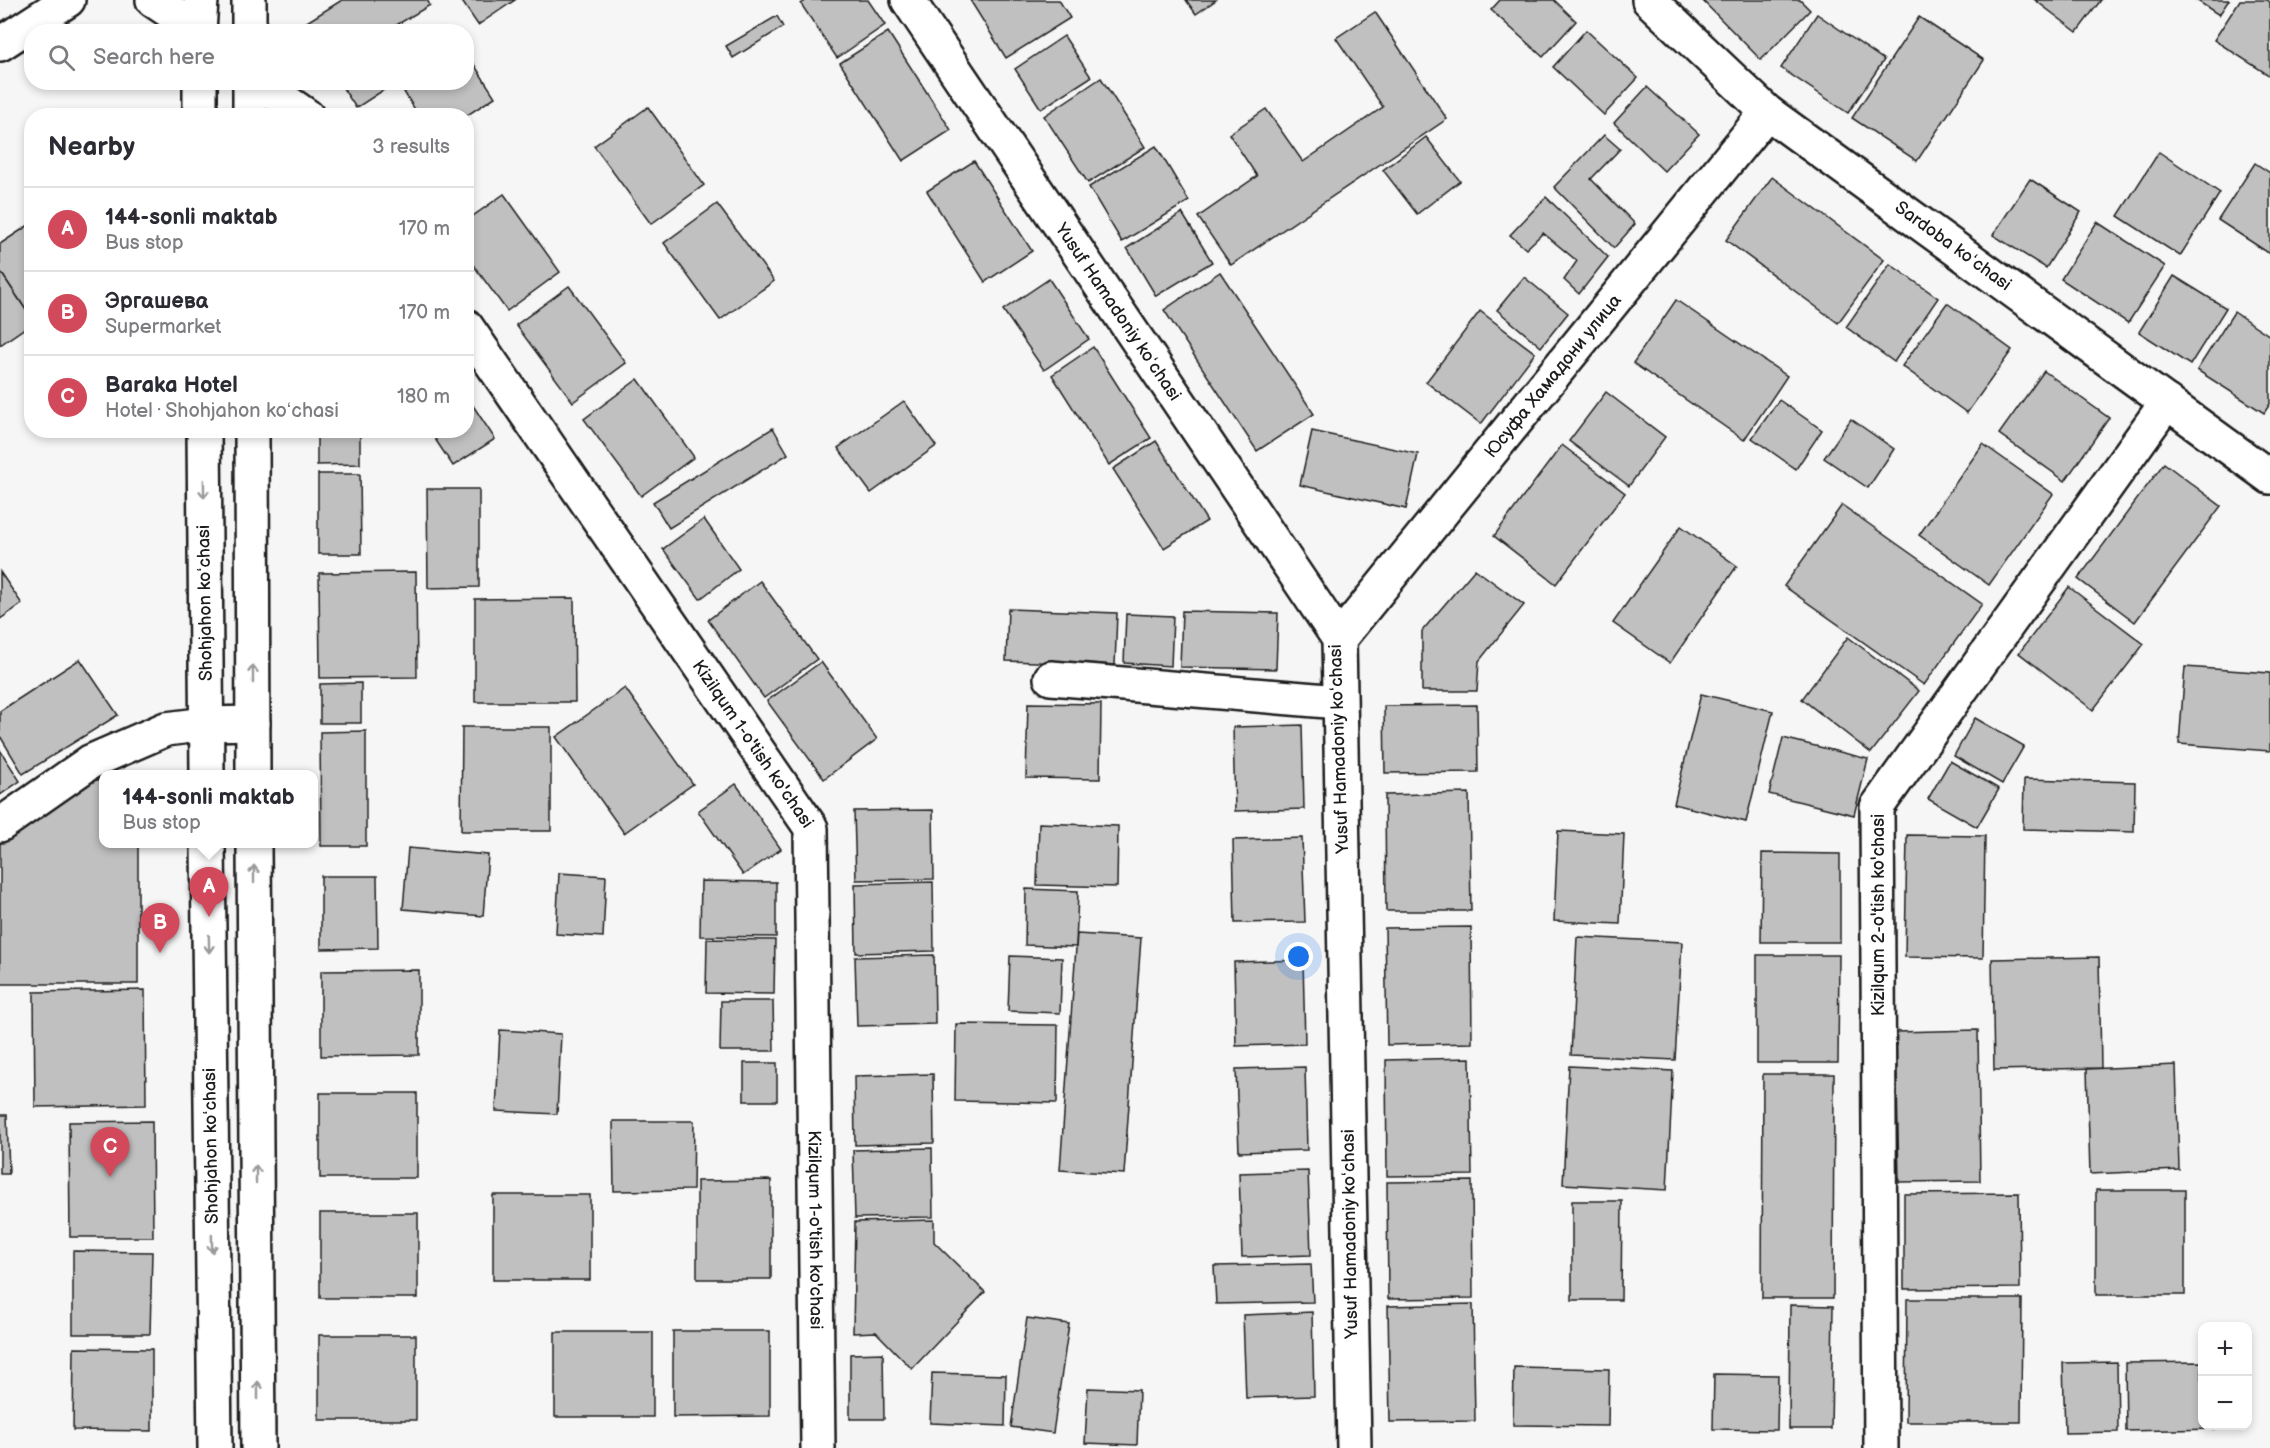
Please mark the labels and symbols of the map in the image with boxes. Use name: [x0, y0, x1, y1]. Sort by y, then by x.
street label: Sardoba koʻchasi: [1891, 197, 2015, 295]
street label: Yusuf Hamadoniy koʻchasi: [1050, 218, 1185, 405]
street label: Юсуфа Хамадони улица: [1480, 289, 1626, 462]
one-way arrow: [198, 478, 210, 498]
street label: Shohjahon koʻchasi: [193, 525, 217, 681]
street label: Yusuf Hamadoniy koʻchasi: [1325, 644, 1353, 855]
street label: Kizilqum 1-o'tish ko'chasi: [688, 656, 818, 832]
one-way arrow: [247, 665, 259, 685]
street label: Kizilqum 2-o'tish ko'chasi: [1868, 814, 1889, 1016]
one-way arrow: [248, 864, 260, 884]
pin: A: [190, 868, 228, 917]
pin: B: [140, 904, 180, 953]
one-way arrow: [204, 933, 215, 953]
your location: [1284, 942, 1313, 971]
street label: Shohjahon koʻchasi: [199, 1068, 223, 1224]
pin: C: [90, 1128, 130, 1177]
street label: Yusuf Hamadoniy koʻchasi: [1338, 1129, 1362, 1340]
street label: Kizilqum 1-o'tish ko'chasi: [804, 1130, 827, 1330]
one-way arrow: [250, 1164, 262, 1184]
one-way arrow: [207, 1233, 218, 1253]
one-way arrow: [252, 1380, 263, 1400]

